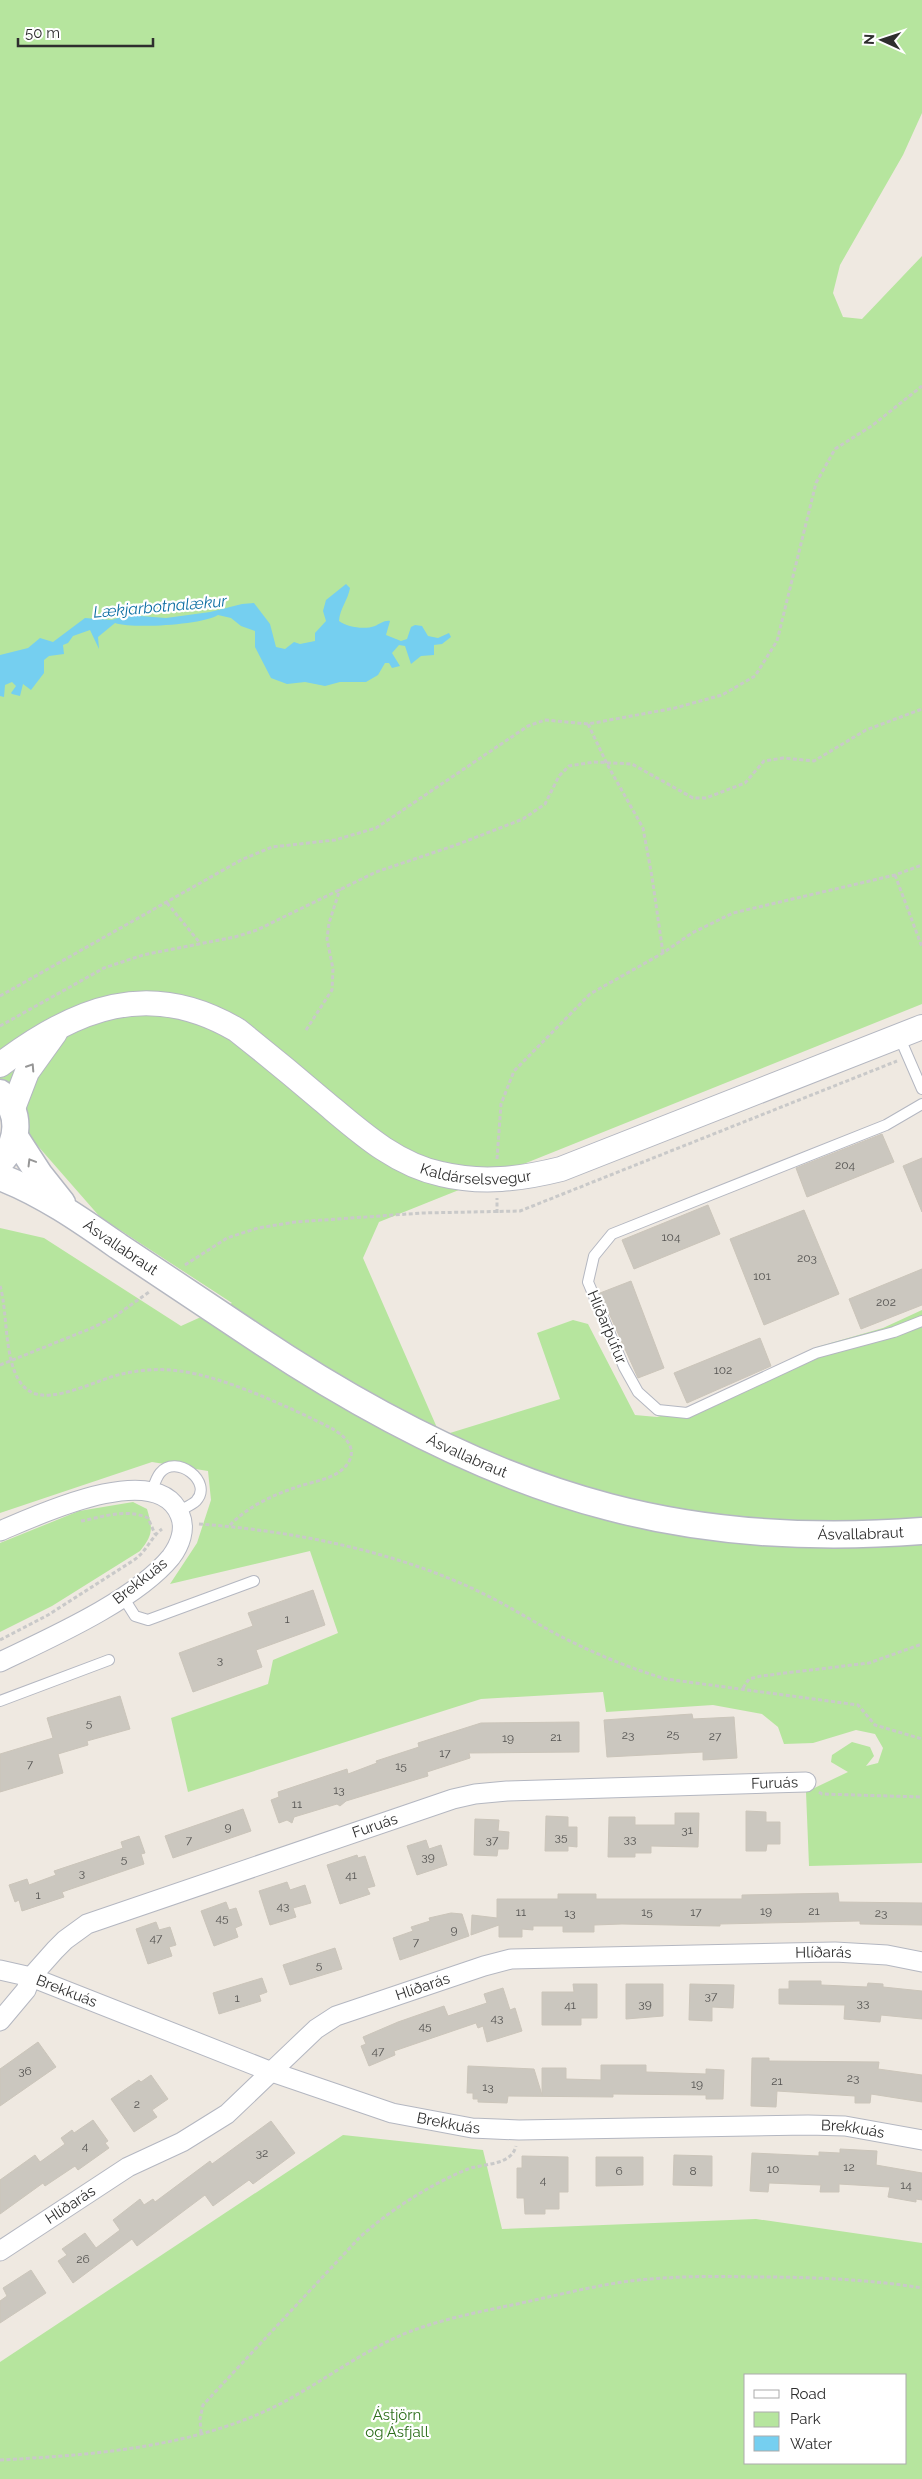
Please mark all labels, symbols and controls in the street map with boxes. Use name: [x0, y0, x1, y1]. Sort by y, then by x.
scale bar: [18, 15, 152, 47]
north arrow: [857, 15, 907, 65]
text: 50 m: [25, 24, 60, 42]
text: N: [861, 34, 877, 45]
water label: Lækjarbotnalækur: [92, 591, 228, 622]
one-way arrow: [25, 1063, 34, 1072]
one-way arrow: [28, 1158, 38, 1167]
house number: 204: [835, 1158, 856, 1172]
street label: Kaldárselsvegur: [418, 1160, 533, 1188]
street label: Ásvallabraut: [80, 1216, 161, 1279]
house number: 104: [661, 1230, 681, 1244]
house number: 203: [797, 1251, 817, 1265]
house number: 101: [753, 1269, 771, 1283]
street label: Hlíðarþúfur: [583, 1288, 631, 1367]
house number: 202: [876, 1295, 896, 1309]
house number: 102: [714, 1363, 732, 1377]
street label: Ásvallabraut: [424, 1430, 510, 1482]
street label: Ásvallabraut: [817, 1523, 904, 1543]
street label: Brekkuás: [109, 1554, 171, 1608]
house number: 1: [284, 1612, 290, 1626]
house number: 3: [217, 1653, 223, 1667]
house number: 5: [86, 1716, 93, 1730]
house number: 25: [667, 1727, 680, 1741]
house number: 23: [622, 1728, 634, 1742]
house number: 27: [709, 1729, 722, 1743]
house number: 21: [550, 1730, 562, 1744]
house number: 19: [502, 1731, 514, 1745]
house number: 17: [439, 1746, 451, 1760]
house number: 7: [27, 1757, 34, 1771]
house number: 15: [395, 1759, 407, 1773]
street label: Furuás: [751, 1773, 798, 1793]
house number: 13: [333, 1783, 345, 1797]
house number: 11: [292, 1797, 302, 1811]
street label: Furuás: [350, 1810, 400, 1842]
house number: 9: [224, 1820, 232, 1834]
house number: 31: [681, 1823, 693, 1837]
house number: 35: [555, 1830, 568, 1844]
house number: 33: [624, 1832, 636, 1846]
house number: 7: [186, 1833, 193, 1847]
house number: 37: [486, 1833, 499, 1847]
house number: 39: [421, 1850, 435, 1864]
house number: 5: [121, 1852, 128, 1866]
house number: 3: [79, 1866, 85, 1880]
house number: 41: [345, 1868, 357, 1882]
house number: 1: [35, 1888, 41, 1902]
house number: 43: [277, 1899, 289, 1913]
house number: 19: [760, 1904, 772, 1918]
house number: 21: [808, 1904, 820, 1918]
house number: 11: [516, 1905, 526, 1919]
house number: 15: [641, 1905, 653, 1919]
house number: 17: [690, 1905, 702, 1919]
house number: 13: [564, 1906, 576, 1920]
house number: 23: [875, 1906, 887, 1920]
house number: 45: [215, 1911, 229, 1925]
house number: 9: [450, 1923, 458, 1937]
house number: 47: [150, 1931, 163, 1945]
house number: 7: [413, 1935, 420, 1949]
street label: Hlíðarás: [795, 1943, 852, 1962]
house number: 5: [316, 1958, 323, 1972]
street label: Hlíðarás: [393, 1969, 452, 2004]
street label: Brekkuás: [33, 1971, 100, 2011]
house number: 37: [705, 1989, 718, 2003]
house number: 1: [234, 1991, 240, 2005]
house number: 33: [857, 1996, 869, 2010]
house number: 39: [638, 1997, 652, 2011]
house number: 41: [564, 1998, 576, 2012]
house number: 43: [491, 2011, 503, 2025]
house number: 45: [418, 2019, 432, 2033]
house number: 47: [372, 2044, 385, 2058]
house number: 36: [18, 2064, 32, 2078]
house number: 23: [847, 2071, 859, 2085]
house number: 21: [771, 2074, 783, 2088]
house number: 19: [691, 2077, 703, 2091]
house number: 13: [482, 2080, 494, 2094]
house number: 2: [134, 2097, 140, 2111]
street label: Brekkuás: [415, 2109, 480, 2137]
street label: Brekkuás: [821, 2116, 886, 2142]
house number: 4: [82, 2139, 89, 2153]
house number: 32: [256, 2146, 268, 2160]
house number: 12: [843, 2160, 855, 2174]
house number: 10: [767, 2162, 779, 2176]
house number: 6: [615, 2164, 623, 2178]
house number: 8: [689, 2164, 697, 2178]
house number: 4: [540, 2173, 547, 2187]
house number: 14: [900, 2178, 912, 2192]
street label: Hlíðarás: [42, 2182, 99, 2228]
house number: 26: [76, 2252, 90, 2266]
legend: [744, 2374, 907, 2464]
text: Road: [790, 2385, 826, 2403]
park label: Ástjörn og Ásfjall: [365, 2406, 430, 2441]
text: Park: [790, 2410, 821, 2428]
text: Water: [790, 2435, 833, 2453]

